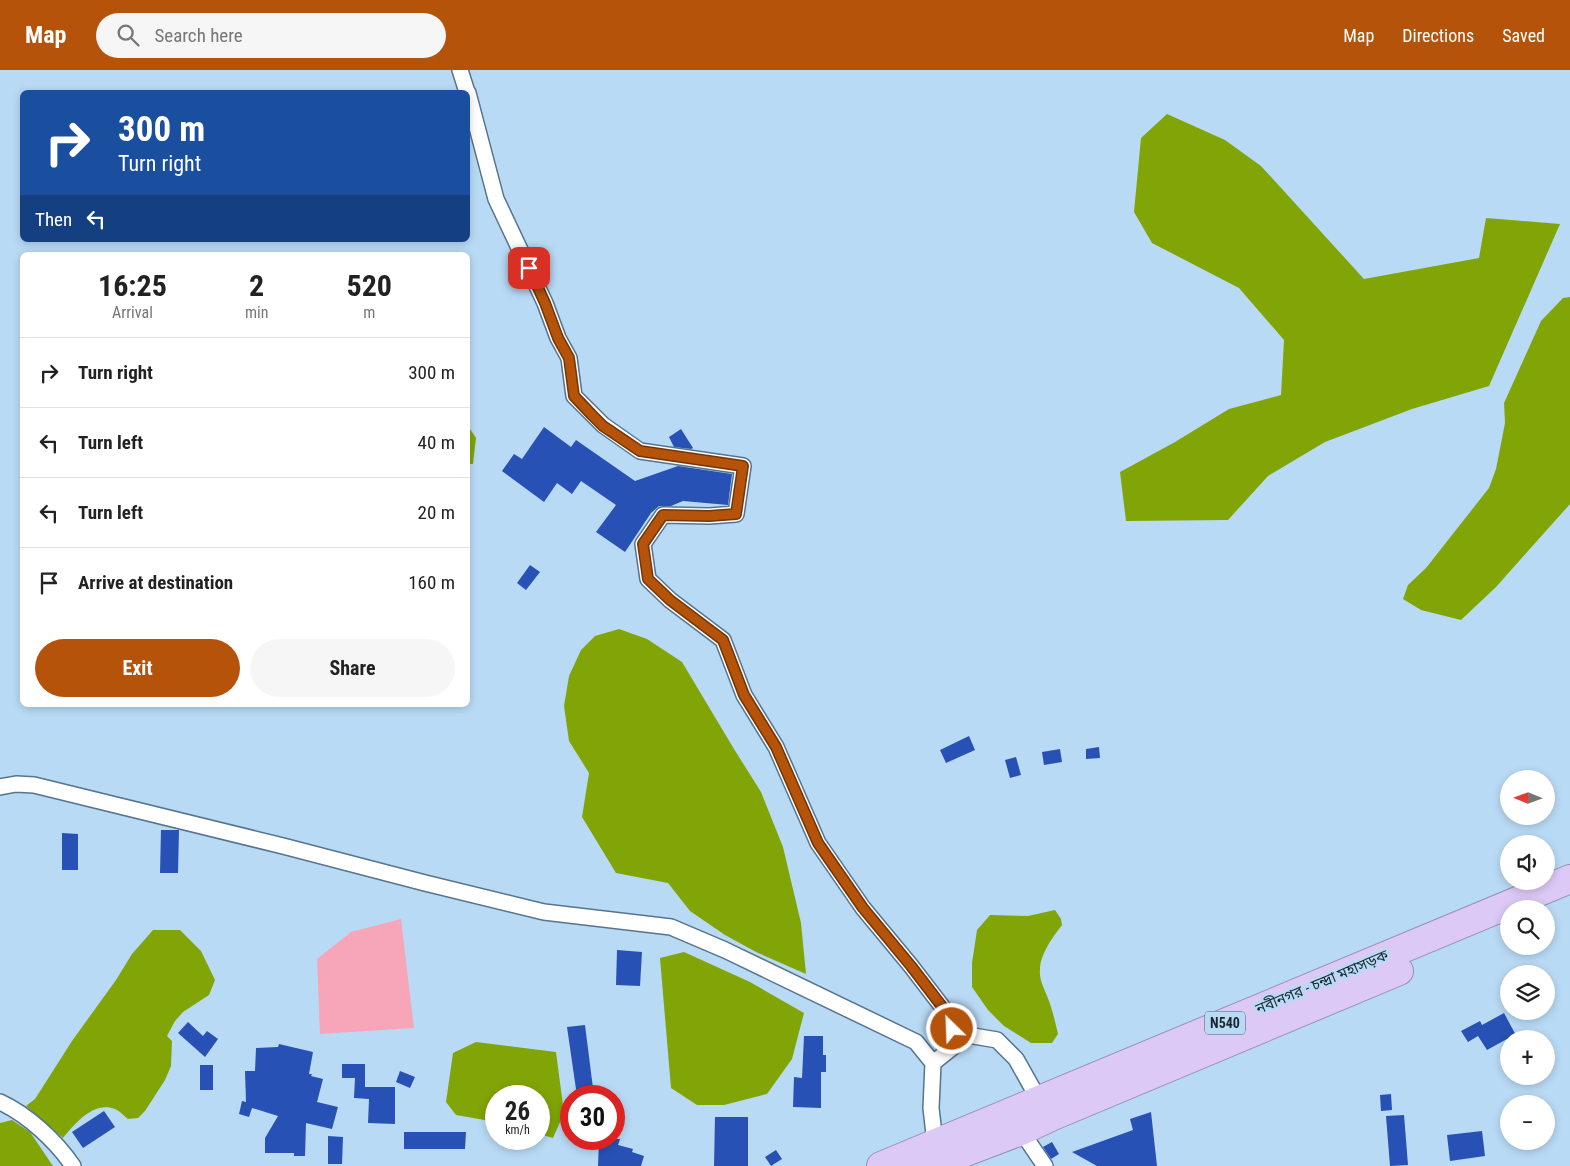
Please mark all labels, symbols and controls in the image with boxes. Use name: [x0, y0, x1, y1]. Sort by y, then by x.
search box: [96, 13, 446, 58]
text: Map: [25, 21, 66, 49]
icon: search: [114, 21, 142, 49]
text: Search here: [154, 24, 243, 47]
text: Map: [1343, 25, 1374, 46]
text: Directions: [1402, 25, 1474, 46]
text: Saved: [1502, 25, 1545, 46]
text: 300 m: [118, 109, 205, 150]
icon: right: [35, 110, 100, 175]
text: Turn right: [118, 151, 201, 176]
icon: left: [82, 205, 110, 233]
text: Then: [35, 208, 72, 231]
pin: [508, 247, 550, 289]
icon: arrive: [515, 254, 543, 282]
text: 16:25: [98, 268, 167, 303]
text: 2: [249, 268, 264, 303]
text: 520: [346, 268, 392, 303]
text: Arrival: [112, 303, 153, 322]
text: min: [245, 303, 268, 322]
text: m: [363, 303, 375, 322]
icon: right: [35, 359, 63, 387]
text: Turn right: [78, 361, 153, 384]
text: 300 m: [408, 361, 455, 384]
icon: left: [35, 429, 63, 457]
text: Turn left: [78, 431, 143, 454]
text: 40 m: [418, 431, 455, 454]
icon: left: [35, 499, 63, 527]
text: Turn left: [78, 501, 143, 524]
text: 20 m: [418, 501, 455, 524]
icon: arrive: [35, 569, 63, 597]
text: Arrive at destination: [78, 571, 233, 594]
text: 160 m: [408, 571, 455, 594]
button: Exit: [35, 639, 240, 697]
button: Share: [250, 639, 455, 697]
north arrow: [1500, 770, 1555, 825]
map controls: [1500, 770, 1555, 1150]
button: sound: [1500, 835, 1555, 890]
button: search: [1500, 900, 1555, 955]
street label: নবীনগর - চন্দ্রা মহাসড়ক: [1252, 946, 1392, 1018]
button: layers: [1500, 965, 1555, 1020]
position arrow: [925, 1002, 977, 1054]
road number: N540: [1205, 1011, 1245, 1034]
button: +: [1500, 1030, 1555, 1085]
speed limit sign: 30: [560, 1085, 625, 1150]
button: −: [1500, 1095, 1555, 1150]
text: 26: [505, 1097, 530, 1126]
text: km/h: [505, 1123, 530, 1137]

